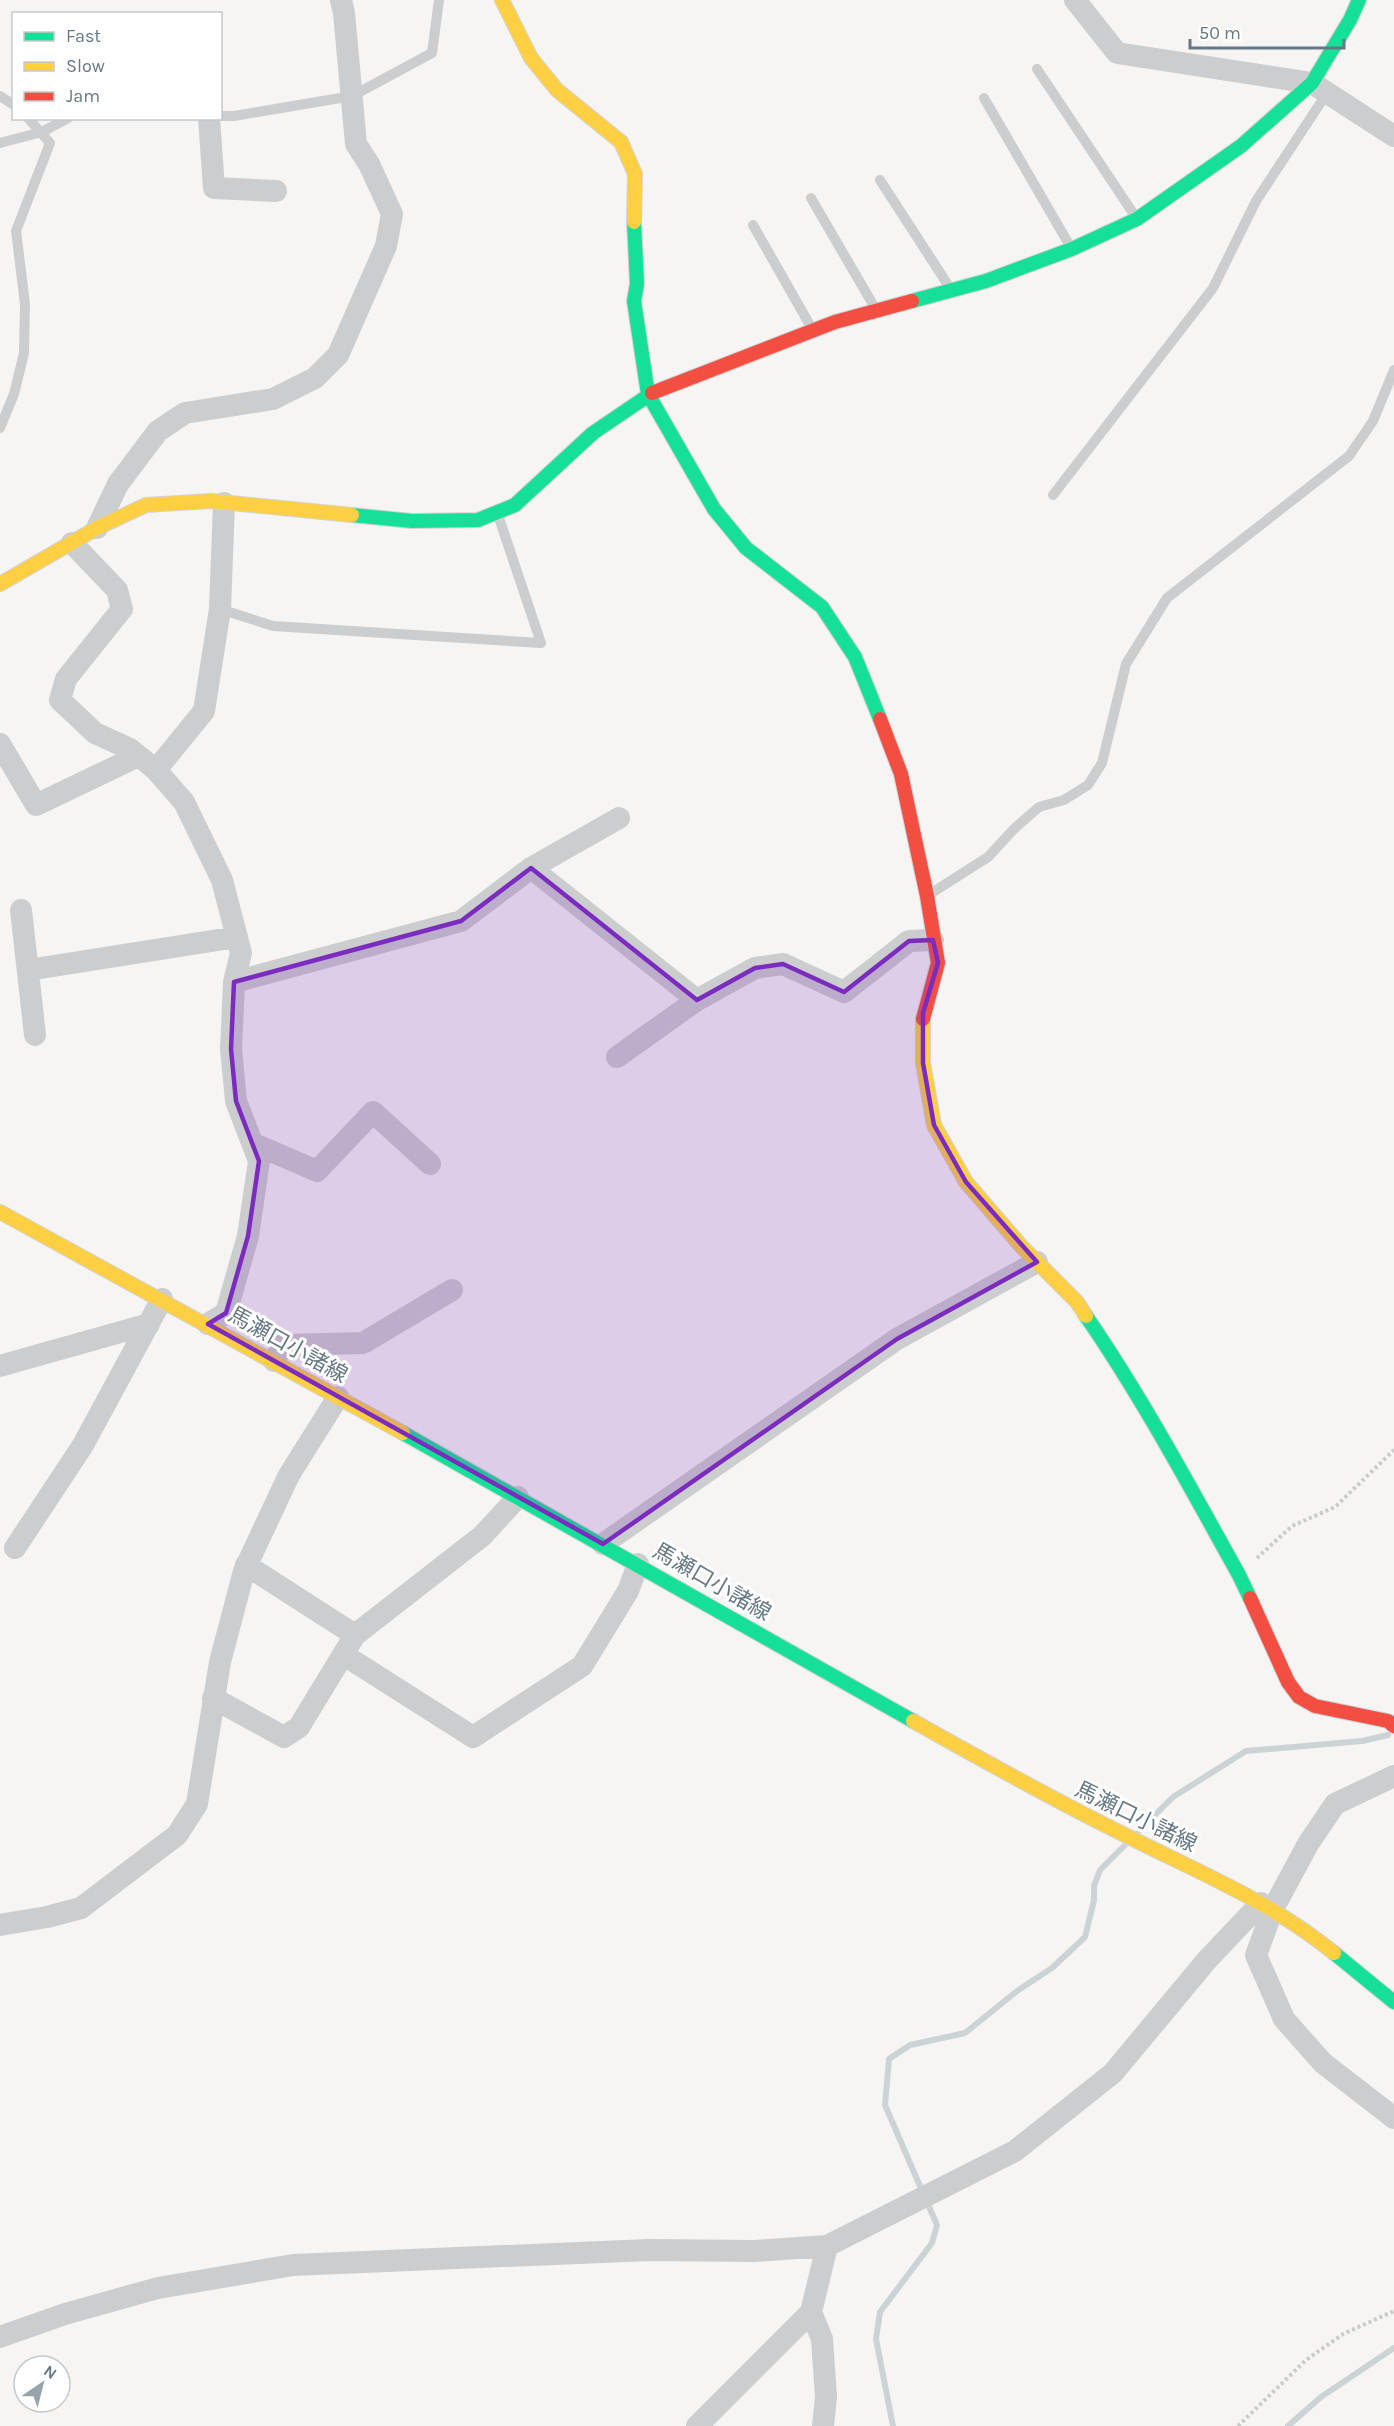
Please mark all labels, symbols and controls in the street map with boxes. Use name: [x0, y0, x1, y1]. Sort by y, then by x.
legend: [12, 12, 222, 120]
scale bar: [1190, 12, 1344, 50]
text: 50 m: [1199, 22, 1241, 44]
text: Fast: [66, 25, 101, 47]
text: Slow: [66, 55, 105, 77]
text: Jam: [66, 85, 100, 107]
street label: 馬瀬口小諸線: [224, 1302, 352, 1388]
street label: 馬瀬口小諸線: [648, 1538, 776, 1626]
street label: 馬瀬口小諸線: [1071, 1776, 1201, 1858]
north arrow: [12, 2354, 72, 2414]
text: N: [40, 2361, 60, 2383]

